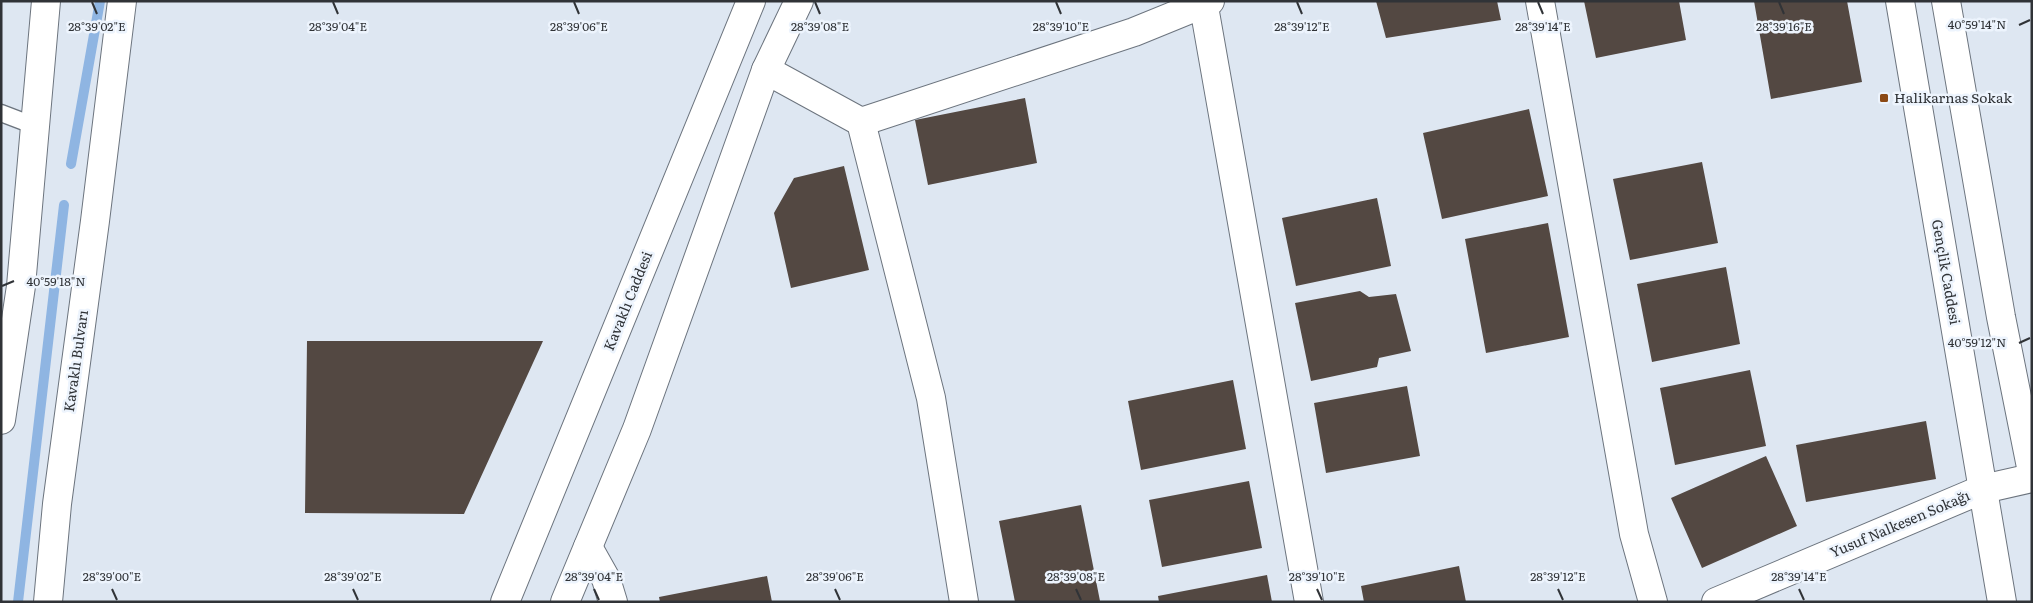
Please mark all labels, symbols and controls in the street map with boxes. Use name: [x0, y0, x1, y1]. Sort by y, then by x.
text: 40°59'14"N: [1948, 15, 2006, 33]
text: 28°39'02"E: [68, 17, 126, 35]
text: 28°39'04"E: [309, 17, 367, 35]
text: 28°39'06"E: [550, 17, 608, 35]
text: 28°39'08"E: [791, 17, 849, 35]
text: 28°39'10"E: [1033, 17, 1090, 35]
text: 28°39'12"E: [1274, 17, 1330, 35]
text: 28°39'14"E: [1515, 17, 1571, 35]
text: 28°39'16"E: [1756, 17, 1812, 35]
place label: Halikarnas Sokak: [1894, 87, 2012, 107]
marker: Halikarnas Sokak: [1878, 92, 1890, 104]
street label: Gençlik Caddesi: [1928, 218, 1966, 326]
street label: Kavaklı Caddesi: [598, 248, 656, 353]
text: 40°59'18"N: [27, 272, 85, 290]
street label: Kavaklı Bulvarı: [58, 308, 92, 413]
text: 40°59'12"N: [1948, 333, 2006, 351]
street label: Yusuf Nalkesen Sokağı: [1827, 484, 1973, 562]
text: 28°39'00"E: [83, 567, 142, 585]
text: 28°39'02"E: [324, 567, 382, 585]
text: 28°39'04"E: [565, 567, 623, 585]
text: 28°39'06"E: [806, 567, 864, 585]
text: 28°39'08"E: [1047, 567, 1105, 585]
text: 28°39'10"E: [1289, 567, 1346, 585]
text: 28°39'12"E: [1530, 567, 1586, 585]
text: 28°39'14"E: [1771, 567, 1827, 585]

